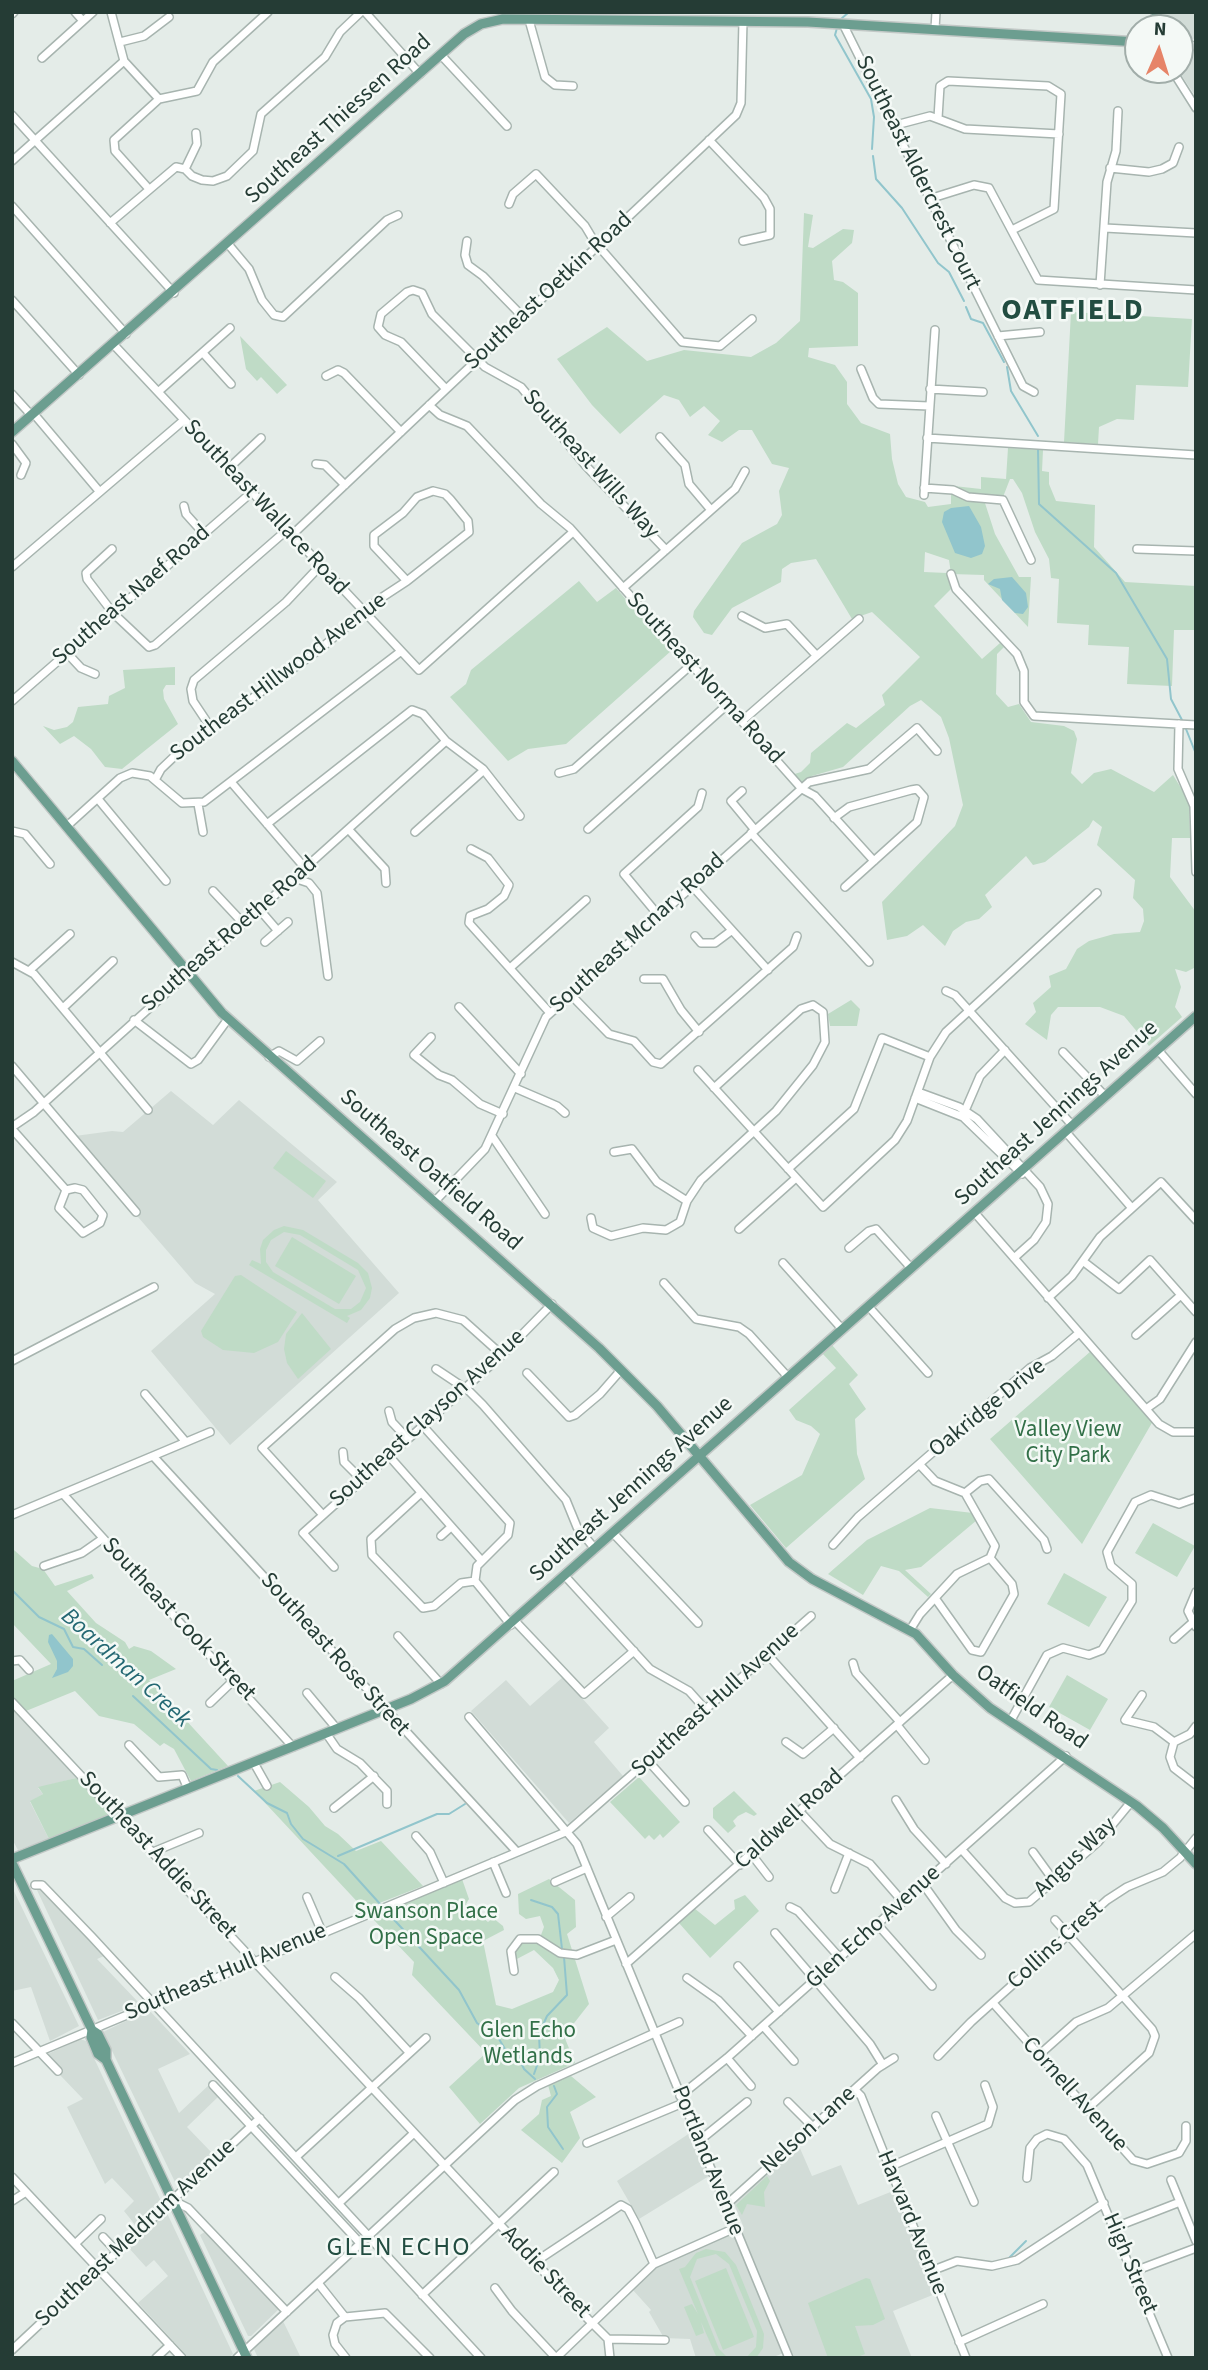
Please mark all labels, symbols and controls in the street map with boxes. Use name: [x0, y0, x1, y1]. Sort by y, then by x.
north arrow: [1124, 14, 1194, 84]
text: N: [1153, 16, 1167, 43]
street label: Southeast Thiessen Road: [240, 29, 438, 211]
street label: Southeast Aldercrest Court: [848, 51, 986, 295]
street label: Southeast Oetkin Road: [459, 207, 639, 377]
district label: OATFIELD: [1002, 294, 1144, 330]
street label: Southeast Wills Way: [516, 385, 664, 545]
street label: Southeast Wallace Road: [177, 415, 353, 601]
street label: Southeast Naef Road: [47, 520, 217, 672]
street label: Southeast Norma Road: [620, 587, 788, 771]
street label: Southeast Hillwood Avenue: [165, 588, 393, 768]
street label: Southeast Mcnary Road: [545, 848, 731, 1020]
street label: Southeast Roethe Road: [136, 851, 324, 1019]
street label: Southeast Jennings Avenue: [950, 1015, 1164, 1213]
street label: Southeast Oatfield Road: [333, 1084, 527, 1258]
street label: Southeast Clayson Avenue: [325, 1324, 531, 1514]
street label: Oakridge Drive: [924, 1354, 1052, 1464]
street label: Southeast Jennings Avenue: [525, 1391, 739, 1589]
park label: Valley View City Park: [1014, 1417, 1122, 1471]
street label: Southeast Cook Street: [95, 1533, 261, 1707]
street label: Southeast Rose Street: [253, 1568, 415, 1742]
water label: Boardman Creek: [54, 1603, 196, 1735]
street label: Southeast Hull Avenue: [626, 1618, 806, 1784]
street label: Oatfield Road: [970, 1659, 1092, 1757]
street label: Caldwell Road: [730, 1764, 850, 1876]
street label: Southeast Addie Street: [72, 1766, 242, 1946]
street label: Angus Way: [1029, 1812, 1123, 1904]
street label: Glen Echo Avenue: [801, 1860, 947, 1996]
street label: Collins Crest: [1003, 1896, 1109, 1996]
park label: Swanson Place Open Space: [354, 1899, 498, 1953]
street label: Southeast Hull Avenue: [121, 1918, 331, 2028]
park label: Glen Echo Wetlands: [480, 2018, 576, 2072]
street label: Cornell Avenue: [1015, 2032, 1133, 2158]
street label: Nelson Lane: [756, 2081, 862, 2181]
street label: Portland Avenue: [664, 2082, 750, 2240]
street label: Southeast Meldrum Avenue: [30, 2134, 242, 2334]
street label: Harvard Avenue: [870, 2147, 952, 2299]
street label: High Street: [1095, 2209, 1163, 2319]
street label: Addie Street: [494, 2221, 596, 2325]
district label: GLEN ECHO: [328, 2233, 470, 2265]

